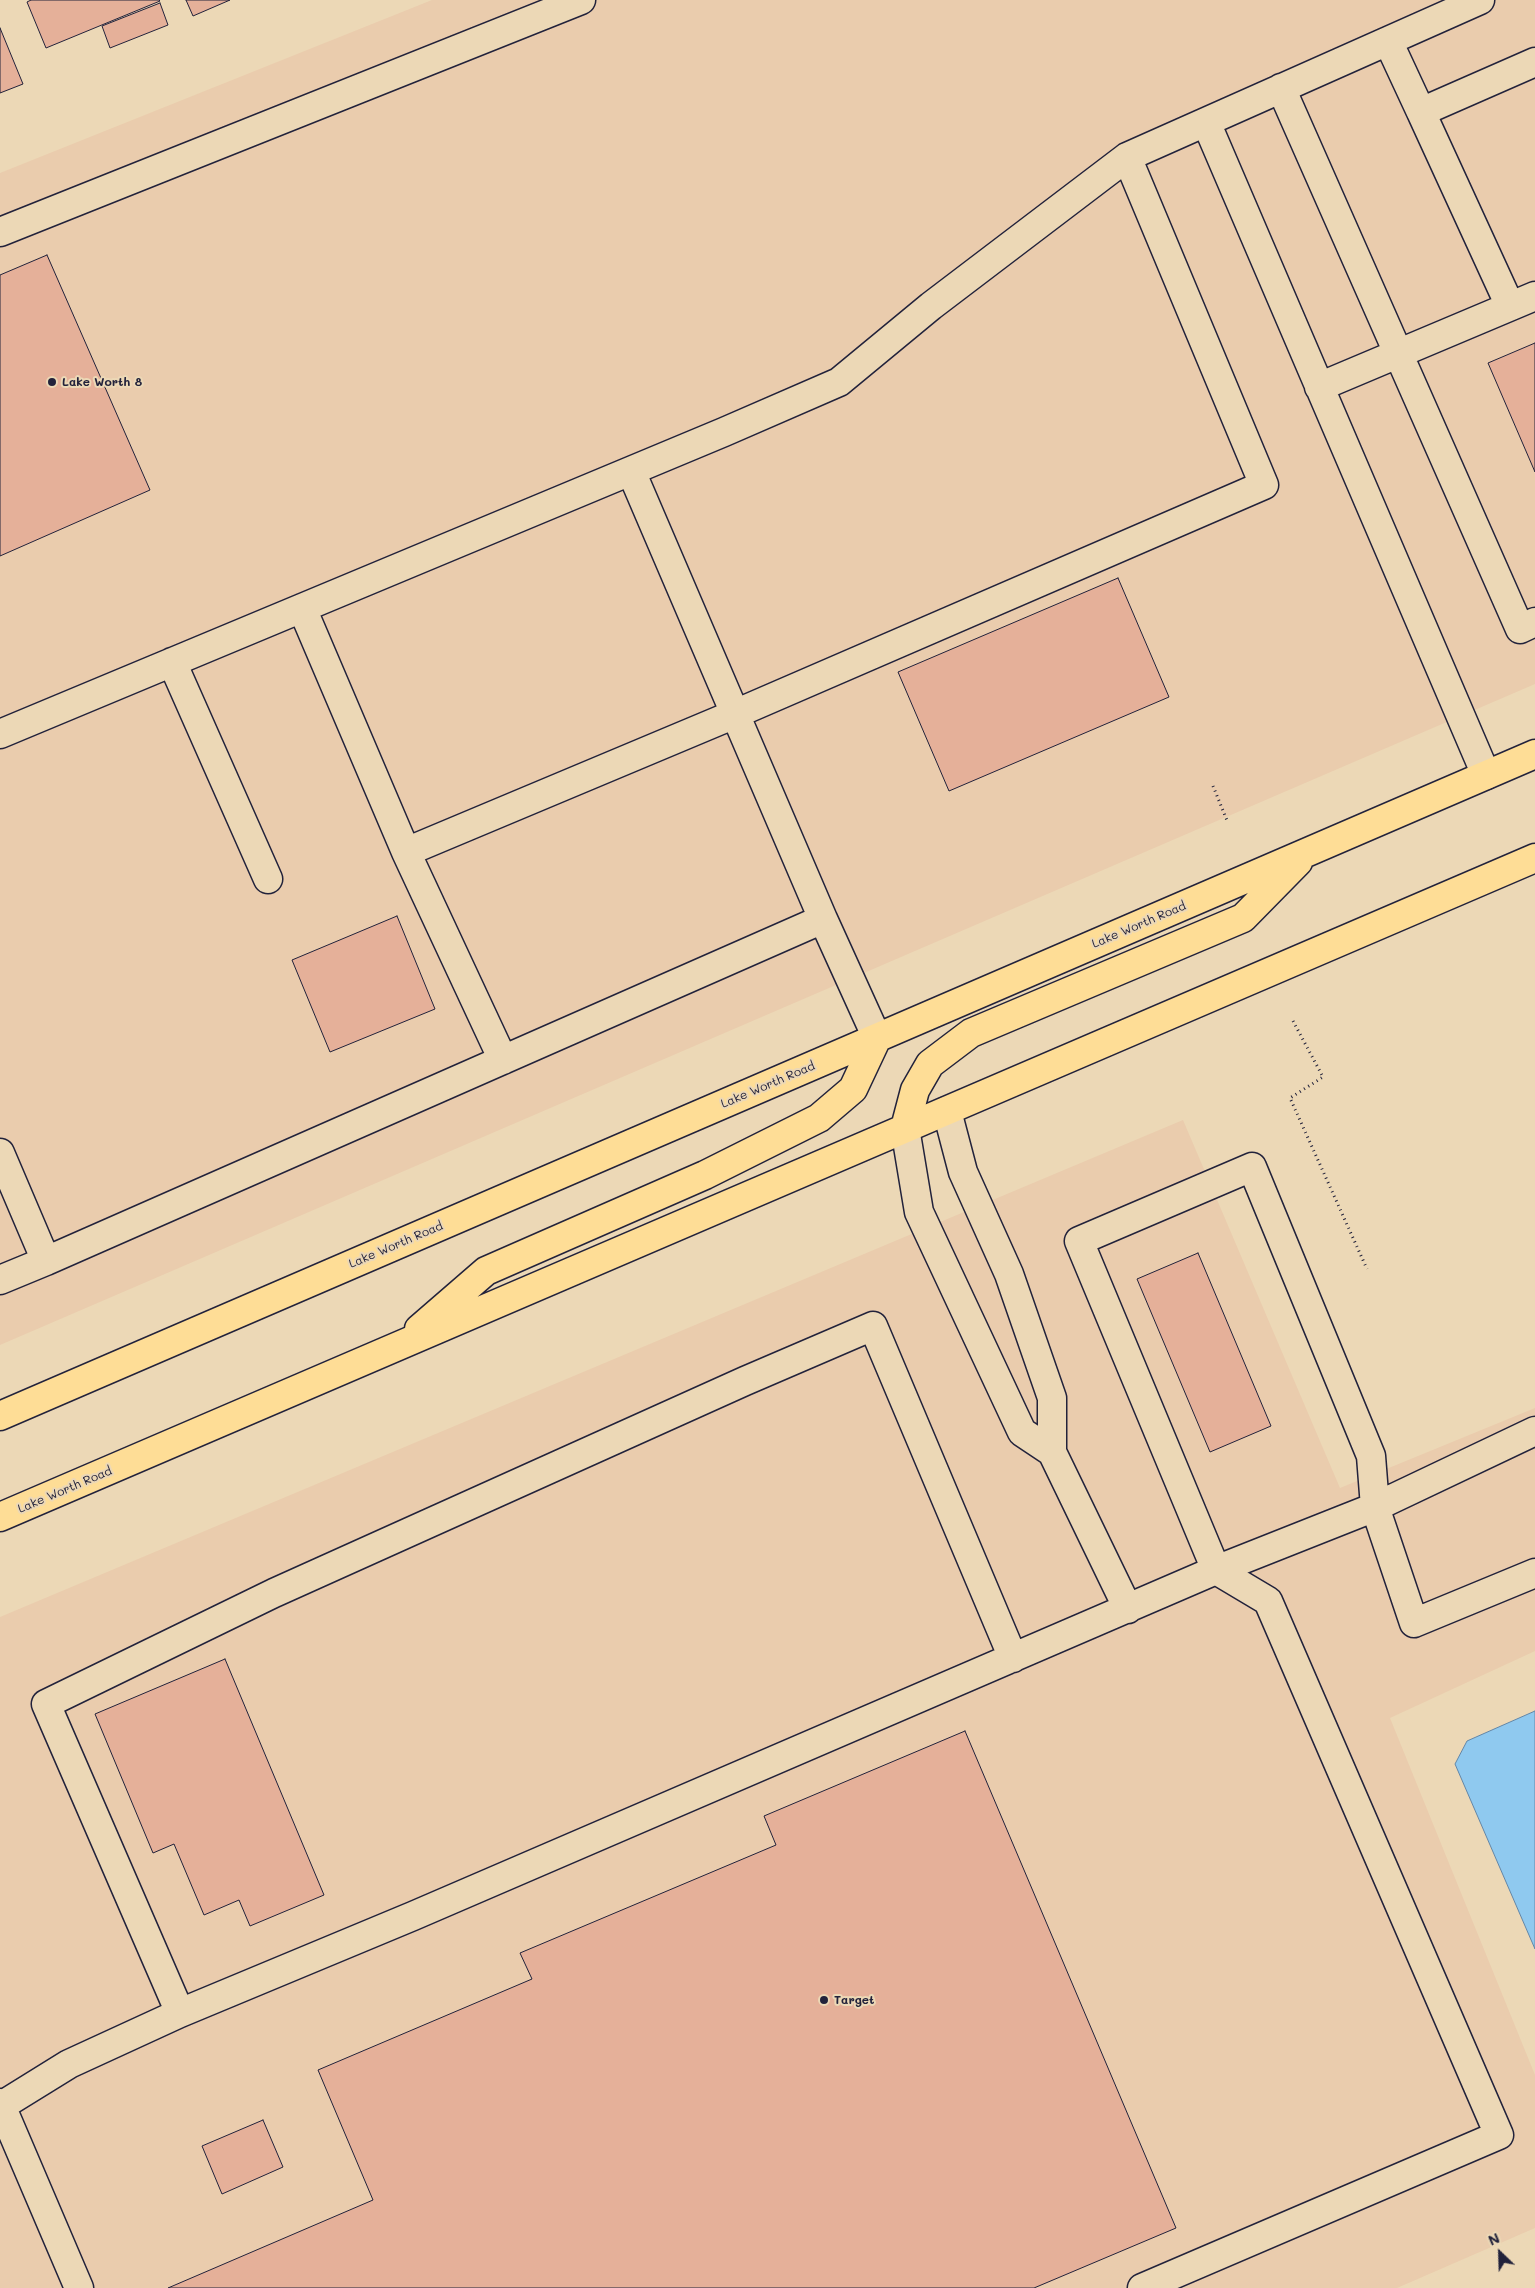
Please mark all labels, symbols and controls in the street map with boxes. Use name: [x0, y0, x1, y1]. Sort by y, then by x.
place label: Lake Worth 8: [62, 375, 142, 389]
marker: Lake Worth 8: [46, 376, 58, 388]
street label: Lake Worth Road: [1090, 899, 1188, 951]
street label: Lake Worth Road: [719, 1059, 817, 1111]
street label: Lake Worth Road: [347, 1219, 445, 1271]
street label: Lake Worth Road: [16, 1464, 114, 1516]
place label: Target: [834, 1993, 874, 2007]
marker: Target: [818, 1994, 830, 2006]
north arrow: [1475, 2228, 1525, 2278]
text: N: [1485, 2228, 1502, 2250]

